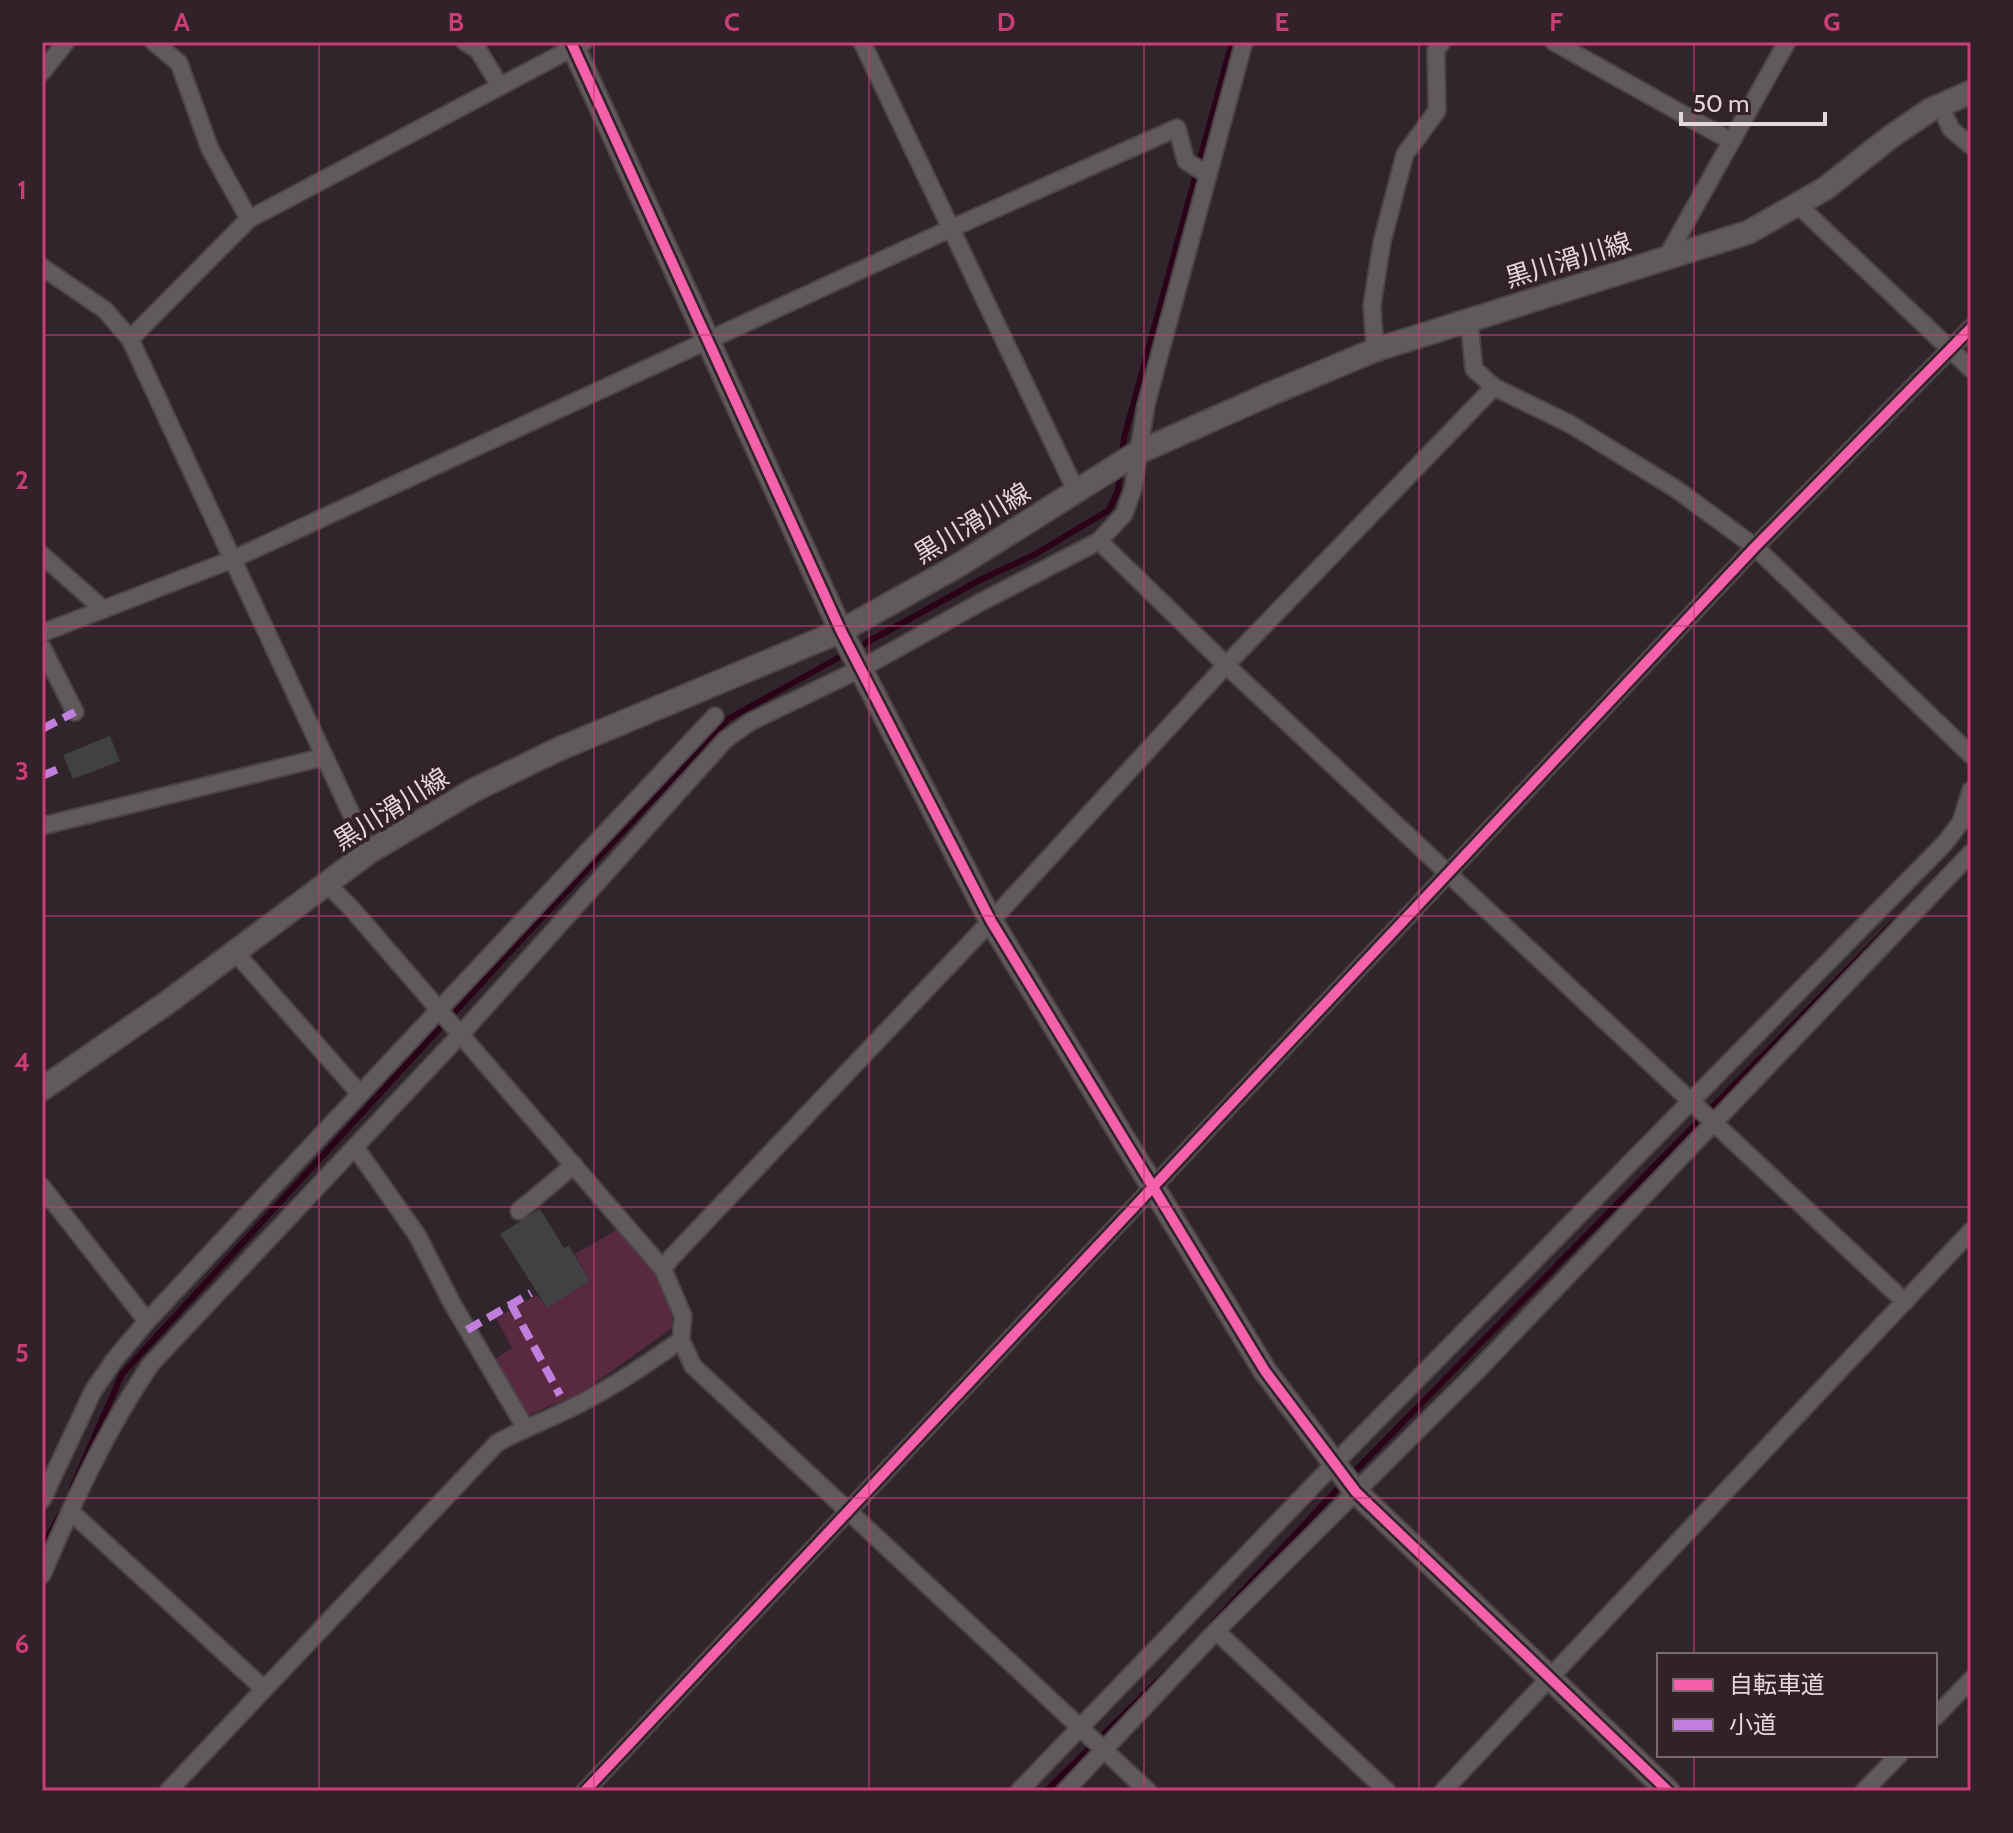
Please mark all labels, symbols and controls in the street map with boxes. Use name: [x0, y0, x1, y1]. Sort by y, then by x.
text: A: [174, 6, 191, 38]
text: B: [448, 6, 464, 38]
text: C: [724, 6, 740, 38]
text: D: [997, 6, 1015, 38]
text: E: [1275, 6, 1289, 38]
text: F: [1549, 6, 1563, 38]
text: G: [1823, 6, 1841, 38]
scale bar: [1681, 76, 1825, 126]
text: 50 m: [1693, 89, 1749, 118]
text: 1: [17, 174, 27, 206]
street label: 黒川滑川線: [1501, 226, 1635, 294]
text: 2: [15, 464, 29, 496]
street label: 黒川滑川線: [908, 476, 1036, 570]
text: 3: [15, 755, 29, 787]
street label: 黒川滑川線: [327, 761, 455, 857]
text: 4: [14, 1046, 30, 1078]
text: 5: [15, 1337, 29, 1369]
text: 6: [15, 1628, 29, 1660]
legend: [1657, 1653, 1937, 1757]
text: 自転車道: [1729, 1670, 1825, 1699]
text: 小道: [1729, 1710, 1777, 1739]

